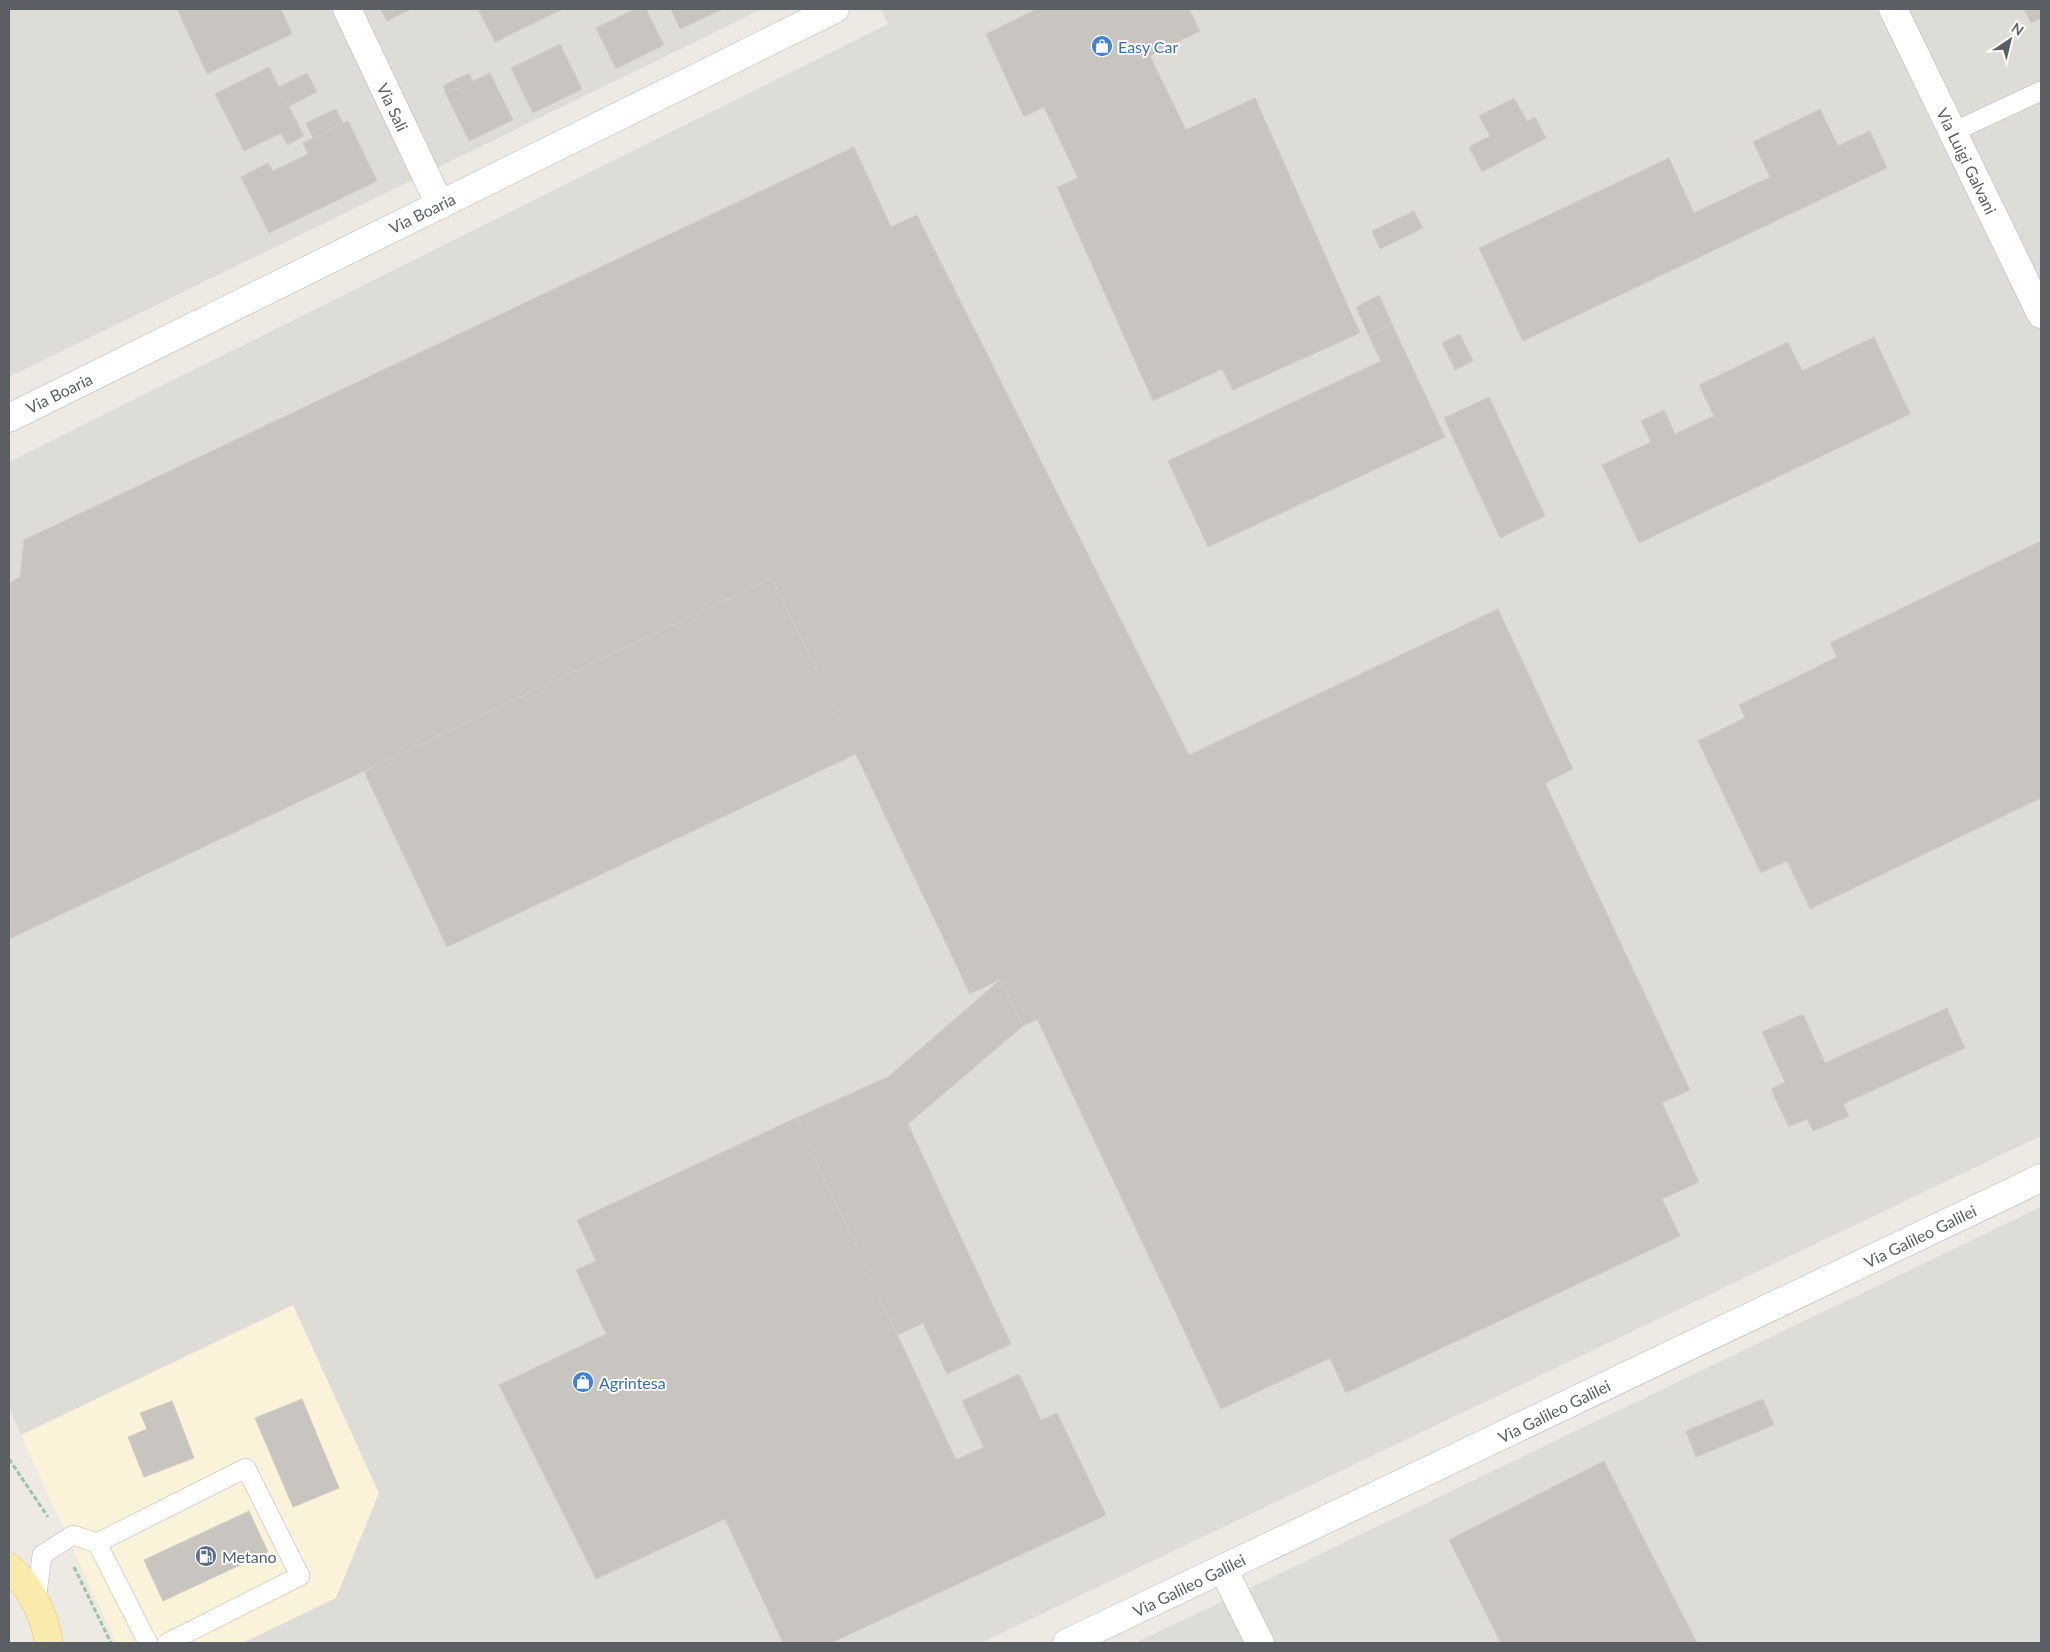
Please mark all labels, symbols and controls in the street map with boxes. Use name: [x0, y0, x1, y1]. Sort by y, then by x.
north arrow: [1985, 15, 2035, 65]
text: N: [2008, 19, 2027, 39]
shop icon: Easy Car: [1090, 34, 1114, 58]
place label: Easy Car: [1118, 37, 1178, 56]
street label: Via Sali: [374, 80, 412, 134]
street label: Via Luigi Galvani: [1933, 105, 2001, 217]
street label: Via Boaria: [386, 189, 458, 237]
street label: Via Boaria: [23, 369, 95, 417]
street label: Via Galileo Galilei: [1861, 1201, 1979, 1271]
shop icon: Agrintesa: [571, 1370, 595, 1394]
place label: Agrintesa: [599, 1373, 666, 1392]
street label: Via Galileo Galilei: [1495, 1376, 1613, 1446]
fuel station icon: Metano: [194, 1544, 218, 1568]
place label: Metano: [222, 1547, 277, 1566]
street label: Via Galileo Galilei: [1130, 1550, 1248, 1620]

